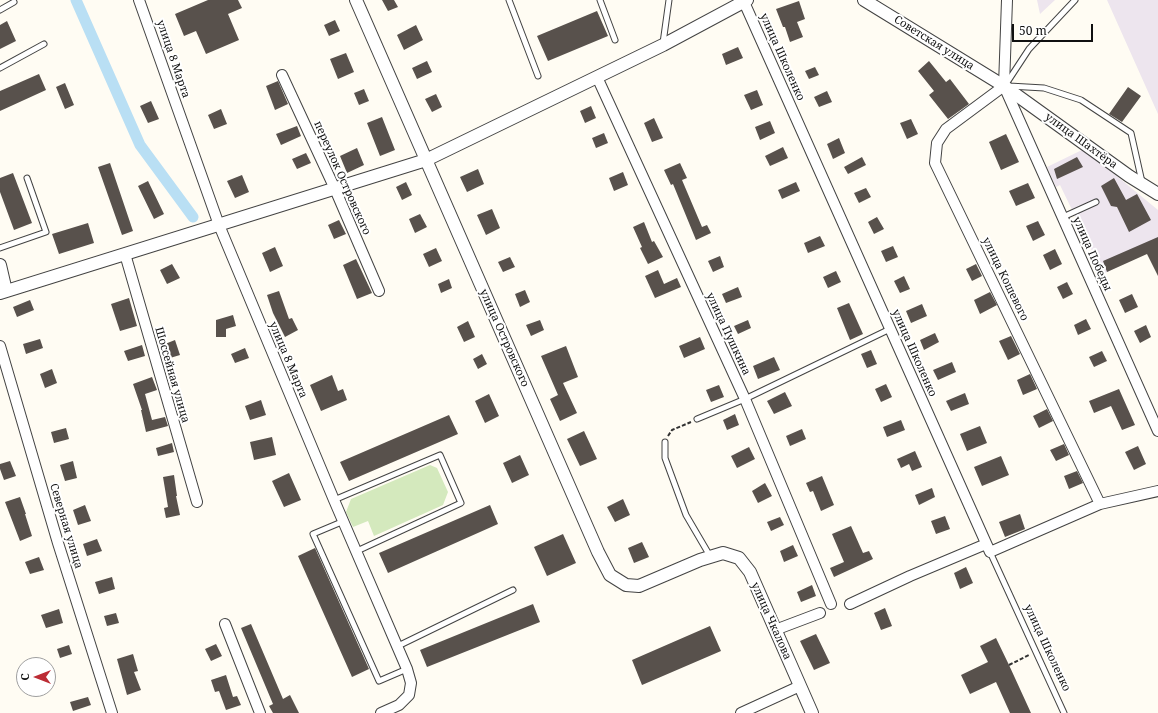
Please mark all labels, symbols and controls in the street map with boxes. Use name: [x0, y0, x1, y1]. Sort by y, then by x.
street label: улица Школенко: [757, 11, 807, 103]
street label: Советская улица: [891, 13, 977, 73]
scale bar: [1014, 16, 1095, 42]
street label: улица 8 Марта: [153, 18, 193, 100]
text: 50 m: [1019, 22, 1047, 39]
street label: улица Шахтёра: [1042, 110, 1120, 172]
street label: переулок Островского: [311, 119, 373, 237]
street label: улица Победы: [1070, 215, 1114, 293]
street label: улица Кошевого: [979, 235, 1031, 323]
street label: улица Островского: [477, 287, 531, 389]
street label: улица Пушкина: [703, 291, 753, 377]
street label: улица Школенко: [889, 307, 939, 399]
street label: улица 8 Марта: [266, 320, 310, 400]
street label: Шоссейная улица: [152, 326, 192, 424]
street label: Северная улица: [47, 482, 85, 570]
street label: улица Чкалова: [748, 580, 794, 662]
street label: улица Школенко: [1021, 602, 1073, 694]
north arrow: [16, 657, 56, 697]
text: С: [17, 673, 32, 681]

